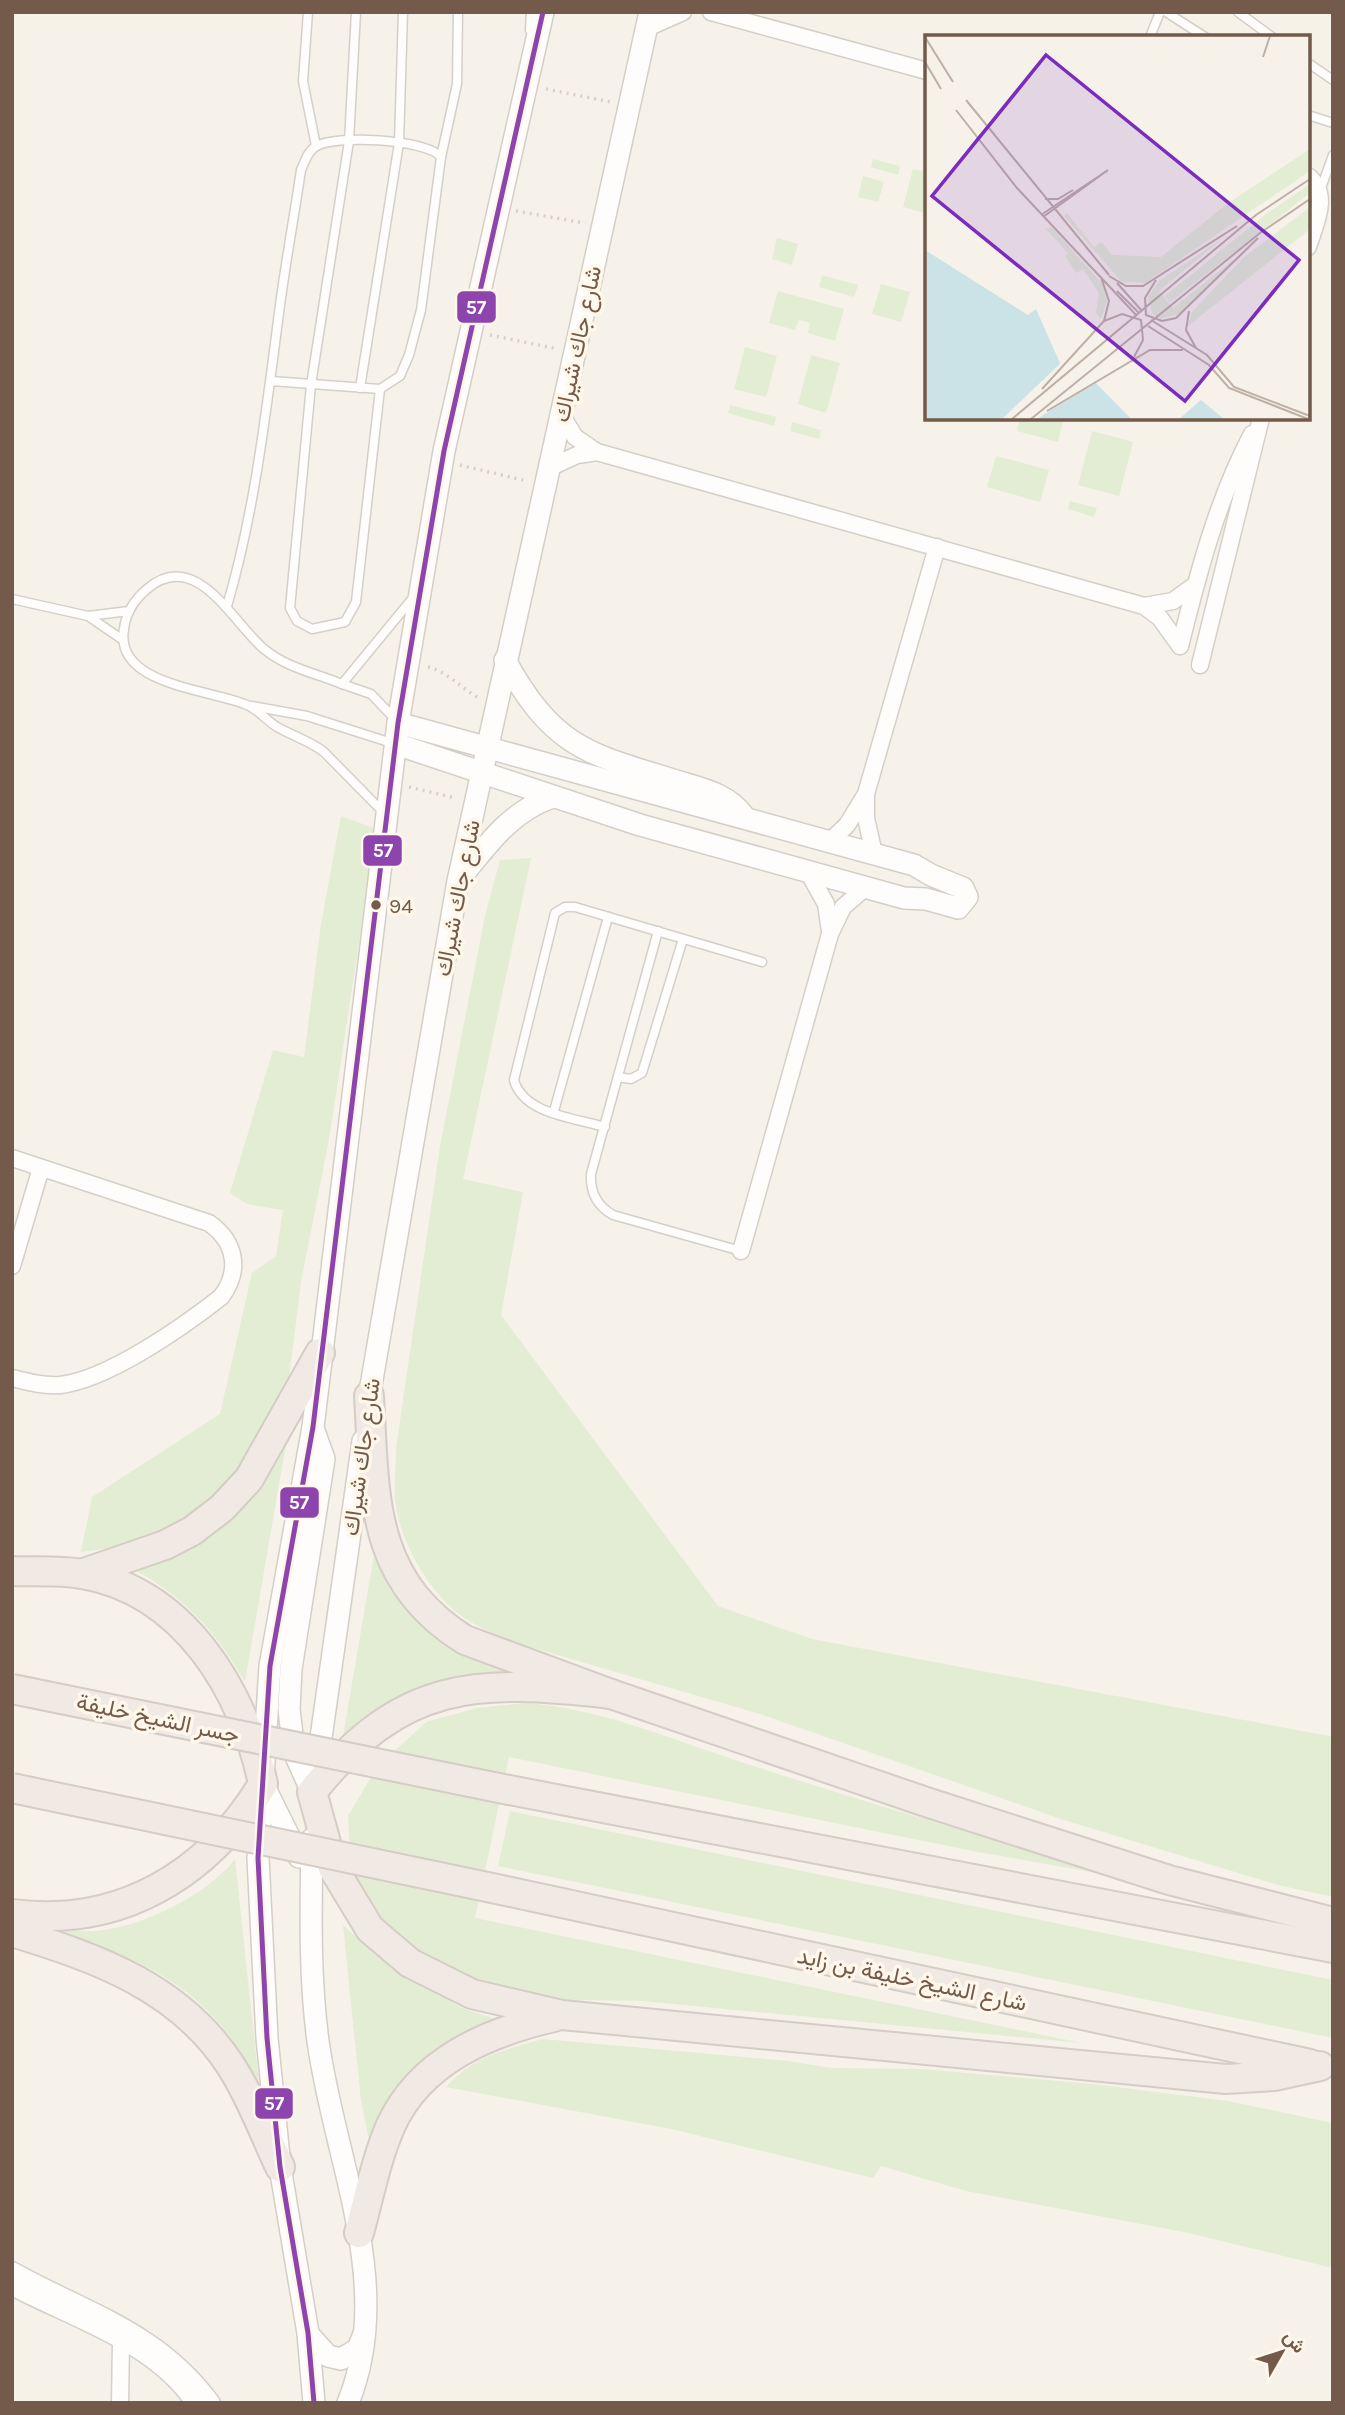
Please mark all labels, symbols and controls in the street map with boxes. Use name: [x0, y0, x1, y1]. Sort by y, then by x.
inset map: [925, 35, 1310, 420]
street label: شارع جاك شيراك: [548, 264, 609, 425]
line badge: 57: [456, 290, 497, 324]
text: 57: [466, 297, 487, 319]
street label: شارع جاك شيراك: [429, 817, 488, 979]
line badge: 57: [362, 834, 403, 867]
text: 57: [373, 840, 394, 862]
place label: 94: [389, 894, 413, 918]
marker: 94: [369, 898, 383, 912]
street label: شارع جاك شيراك: [337, 1376, 388, 1538]
line badge: 57: [279, 1486, 320, 1519]
text: 57: [289, 1492, 310, 1514]
street label: جسر الشيخ خليفة: [74, 1688, 242, 1751]
street label: شارع الشيخ خليفة بن زايد: [794, 1942, 1029, 2019]
line badge: 57: [254, 2087, 294, 2120]
text: 57: [264, 2093, 285, 2115]
north arrow: [1247, 2317, 1317, 2387]
text: ش: [1279, 2326, 1310, 2358]

